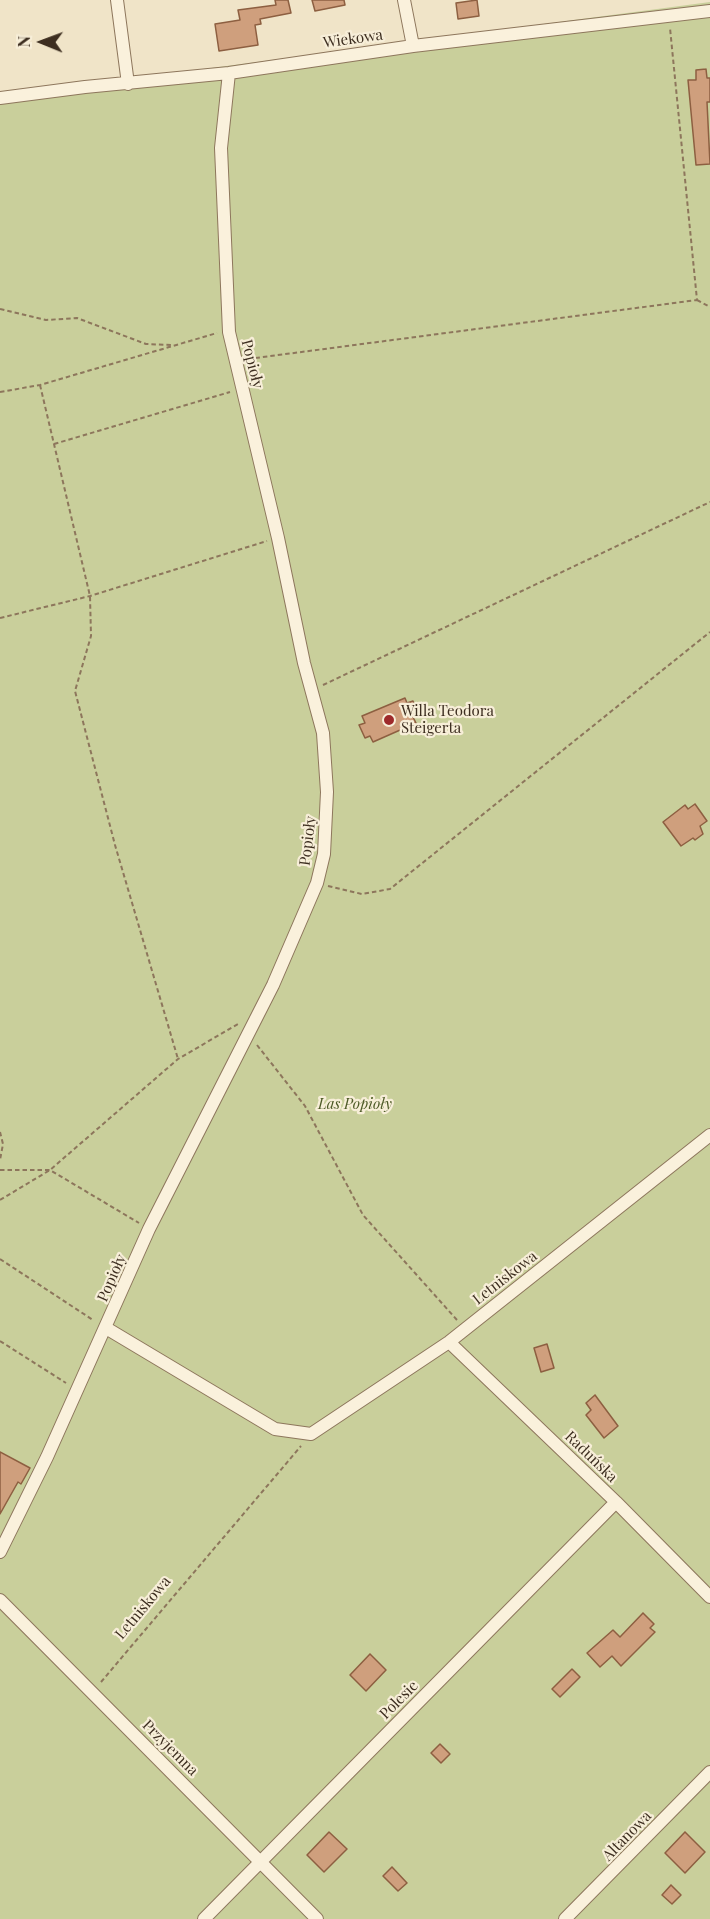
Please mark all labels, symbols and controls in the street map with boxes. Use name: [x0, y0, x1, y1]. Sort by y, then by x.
north arrow: [12, 12, 72, 72]
street label: Wiekowa: [322, 26, 384, 52]
text: N: [13, 36, 34, 48]
street label: Popioły: [237, 338, 267, 390]
place label: Willa Teodora Steigerta: [401, 702, 494, 737]
marker: Willa Teodora Steigerta: [382, 713, 396, 727]
street label: Popioły: [296, 815, 320, 867]
park label: Las Popioły: [318, 1095, 392, 1113]
street label: Letniskowa: [469, 1247, 541, 1309]
street label: Popioły: [94, 1252, 130, 1304]
street label: Raduńska: [561, 1428, 621, 1486]
street label: Letniskowa: [111, 1573, 175, 1643]
street label: Polesie: [376, 1677, 422, 1723]
street label: Przyjemna: [138, 1716, 202, 1780]
street label: Altanowa: [599, 1807, 655, 1865]

